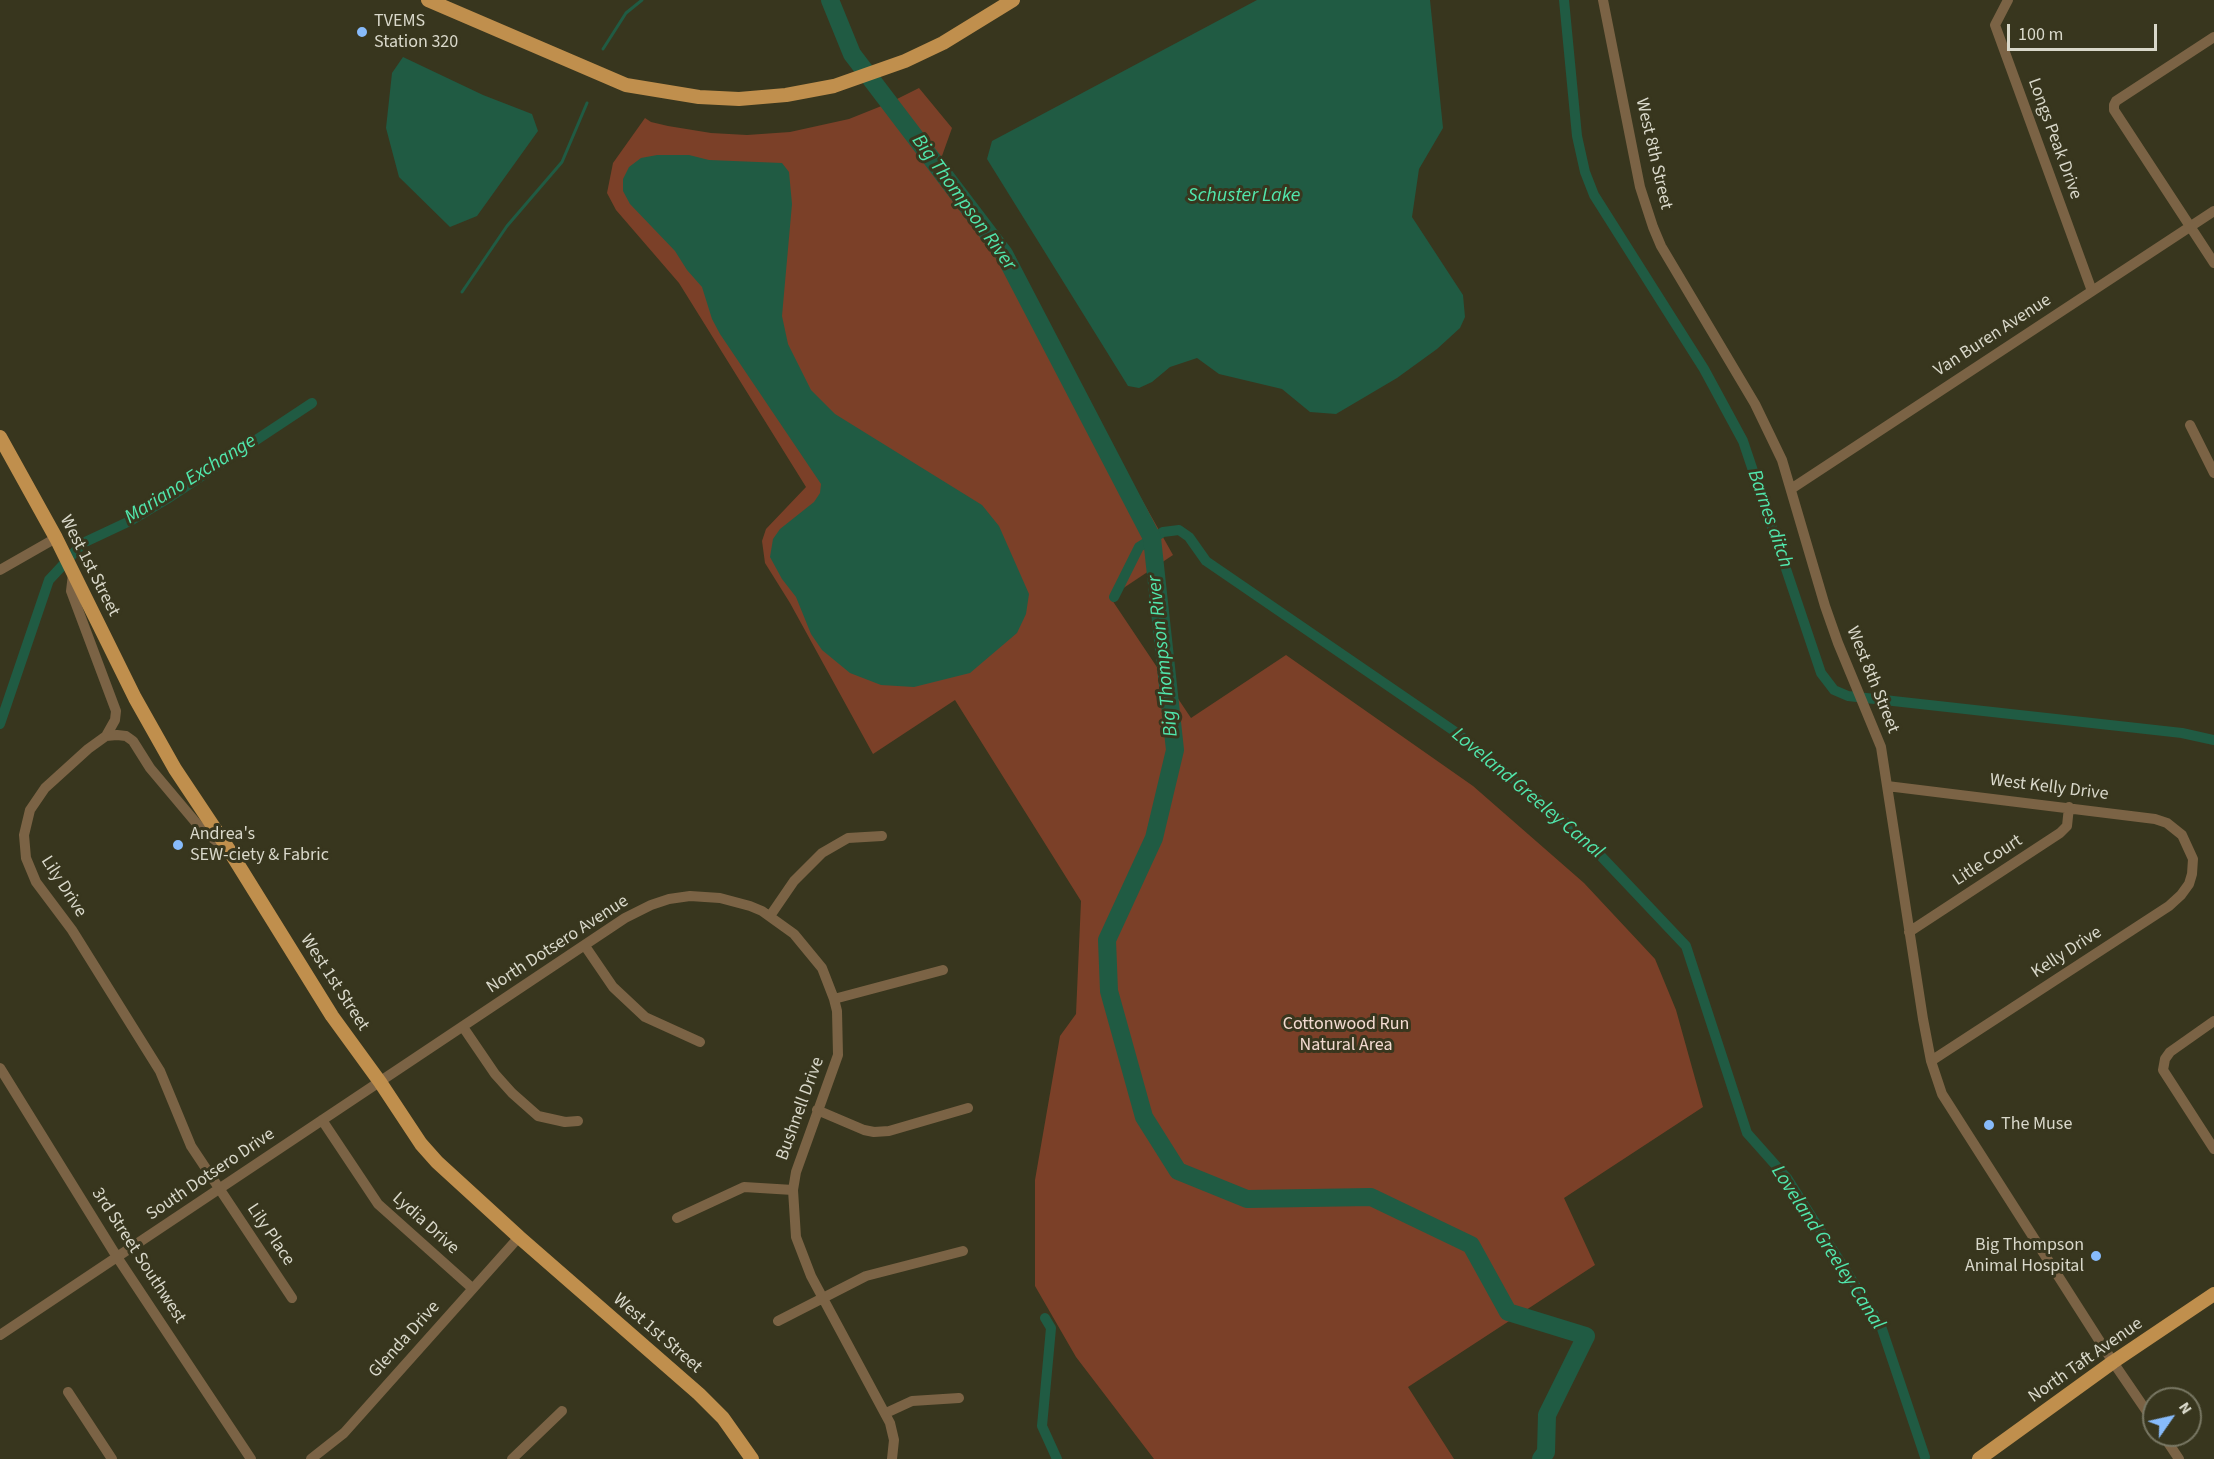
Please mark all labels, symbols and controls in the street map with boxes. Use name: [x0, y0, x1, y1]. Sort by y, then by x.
place label: TVEMS Station 320: [374, 11, 458, 54]
scale bar: [2010, 12, 2160, 50]
text: 100 m: [2018, 22, 2063, 47]
marker: TVEMS Station 320: [355, 25, 369, 39]
street label: Longs Peak Drive: [2022, 75, 2086, 203]
street label: West 8th Street: [1630, 96, 1676, 212]
water label: Big Thompson River: [906, 130, 1020, 276]
water label: Schuster Lake: [1188, 185, 1300, 209]
street label: Van Buren Avenue: [1930, 290, 2056, 382]
water label: Mariano Exchange: [121, 430, 261, 530]
water label: Barnes ditch: [1741, 467, 1797, 571]
street label: West 1st Street: [54, 512, 124, 620]
water label: Big Thompson River: [1144, 574, 1184, 738]
street label: West 8th Street: [1841, 623, 1903, 737]
water label: Loveland Greeley Canal: [1446, 723, 1608, 865]
street label: West Kelly Drive: [1988, 770, 2110, 806]
place label: Andrea's SEW-ciety & Fabric: [190, 824, 329, 866]
street label: Litle Court: [1949, 831, 2027, 891]
marker: Andrea's SEW-ciety & Fabric: [171, 838, 185, 852]
street label: Lily Drive: [35, 852, 91, 922]
street label: North Dotsero Avenue: [483, 891, 633, 999]
street label: Kelly Drive: [2028, 922, 2106, 984]
street label: West 1st Street: [295, 931, 373, 1035]
park label: Cottonwood Run Natural Area: [1283, 1014, 1409, 1056]
street label: Bushnell Drive: [772, 1054, 830, 1164]
place label: The Muse: [2001, 1114, 2072, 1136]
marker: The Muse: [1982, 1118, 1996, 1132]
street label: South Dotsero Drive: [143, 1124, 279, 1226]
water label: Loveland Greeley Canal: [1765, 1161, 1889, 1335]
street label: 3rd Street Southwest: [86, 1184, 190, 1328]
street label: Lydia Drive: [387, 1188, 463, 1260]
street label: Lily Place: [241, 1200, 299, 1270]
place label: Big Thompson Animal Hospital: [1965, 1235, 2084, 1278]
marker: Big Thompson Animal Hospital: [2089, 1249, 2103, 1263]
street label: West 1st Street: [608, 1289, 706, 1379]
street label: Glenda Drive: [365, 1297, 445, 1383]
street label: North Taft Avenue: [2025, 1314, 2147, 1408]
north arrow: [2142, 1387, 2202, 1447]
text: N: [2173, 1397, 2197, 1419]

